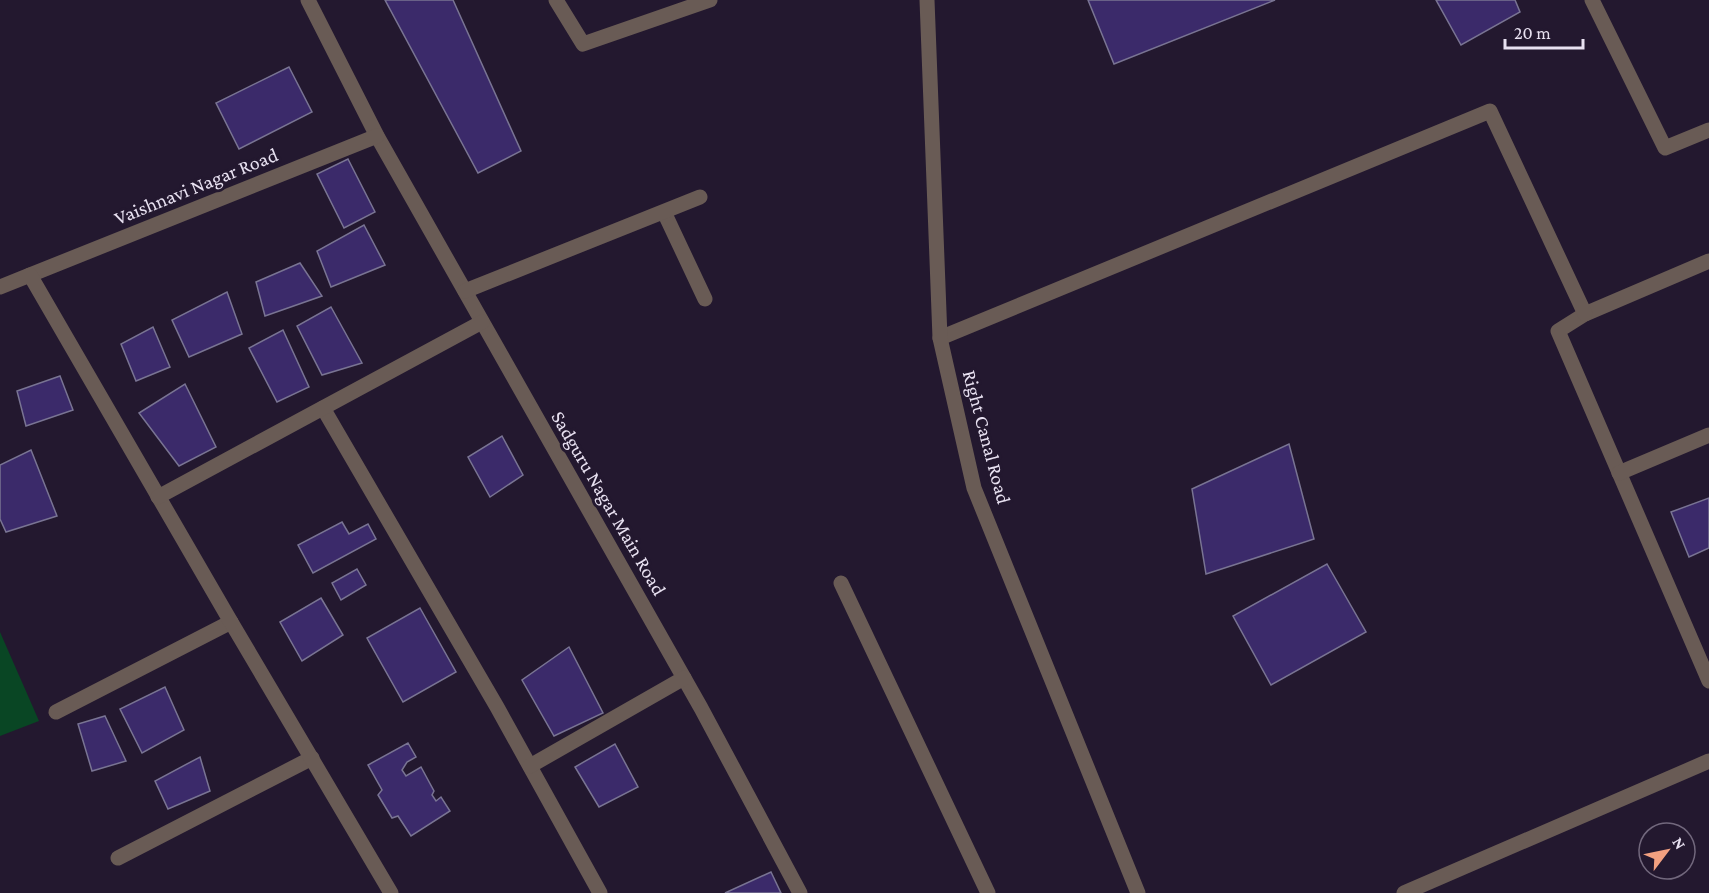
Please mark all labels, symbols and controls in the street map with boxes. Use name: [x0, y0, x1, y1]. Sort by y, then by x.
scale bar: [1505, 12, 1583, 50]
text: 20 m: [1514, 23, 1551, 43]
street label: Vaishnavi Nagar Road: [111, 143, 282, 230]
street label: Right Canal Road: [958, 368, 1016, 507]
street label: Sadguru Nagar Main Road: [546, 407, 671, 600]
north arrow: [1637, 821, 1697, 881]
text: N: [1669, 834, 1689, 853]

